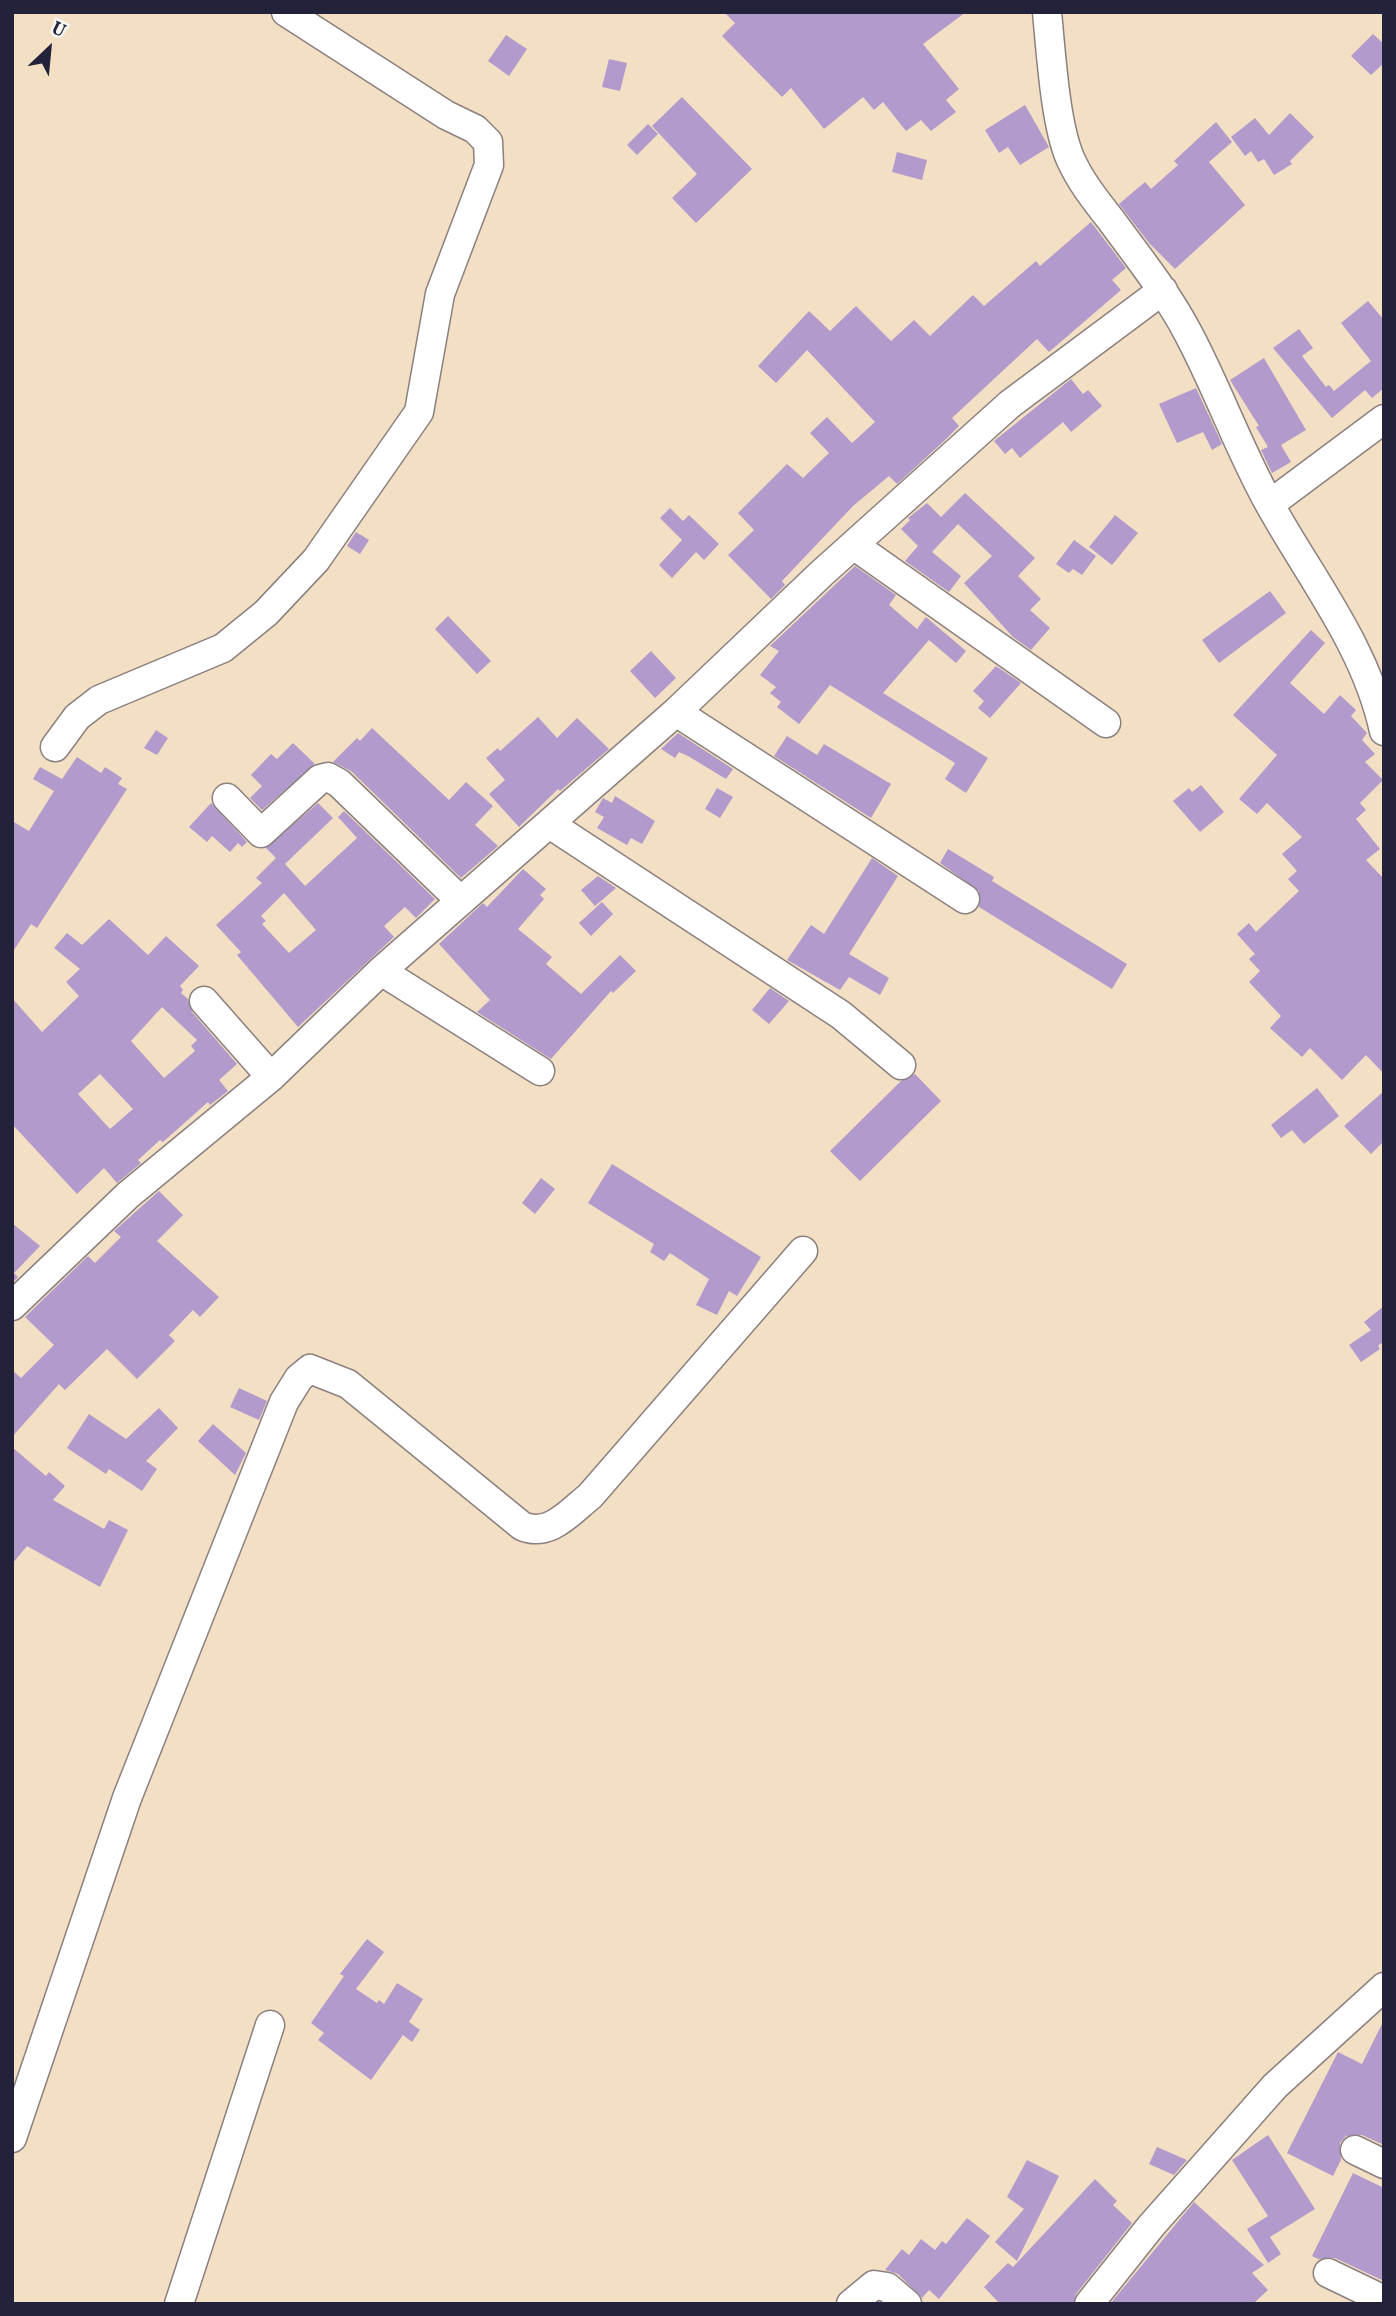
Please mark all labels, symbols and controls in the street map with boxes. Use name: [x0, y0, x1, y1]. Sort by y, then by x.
north arrow: [14, 14, 84, 84]
text: U: [47, 16, 70, 45]

